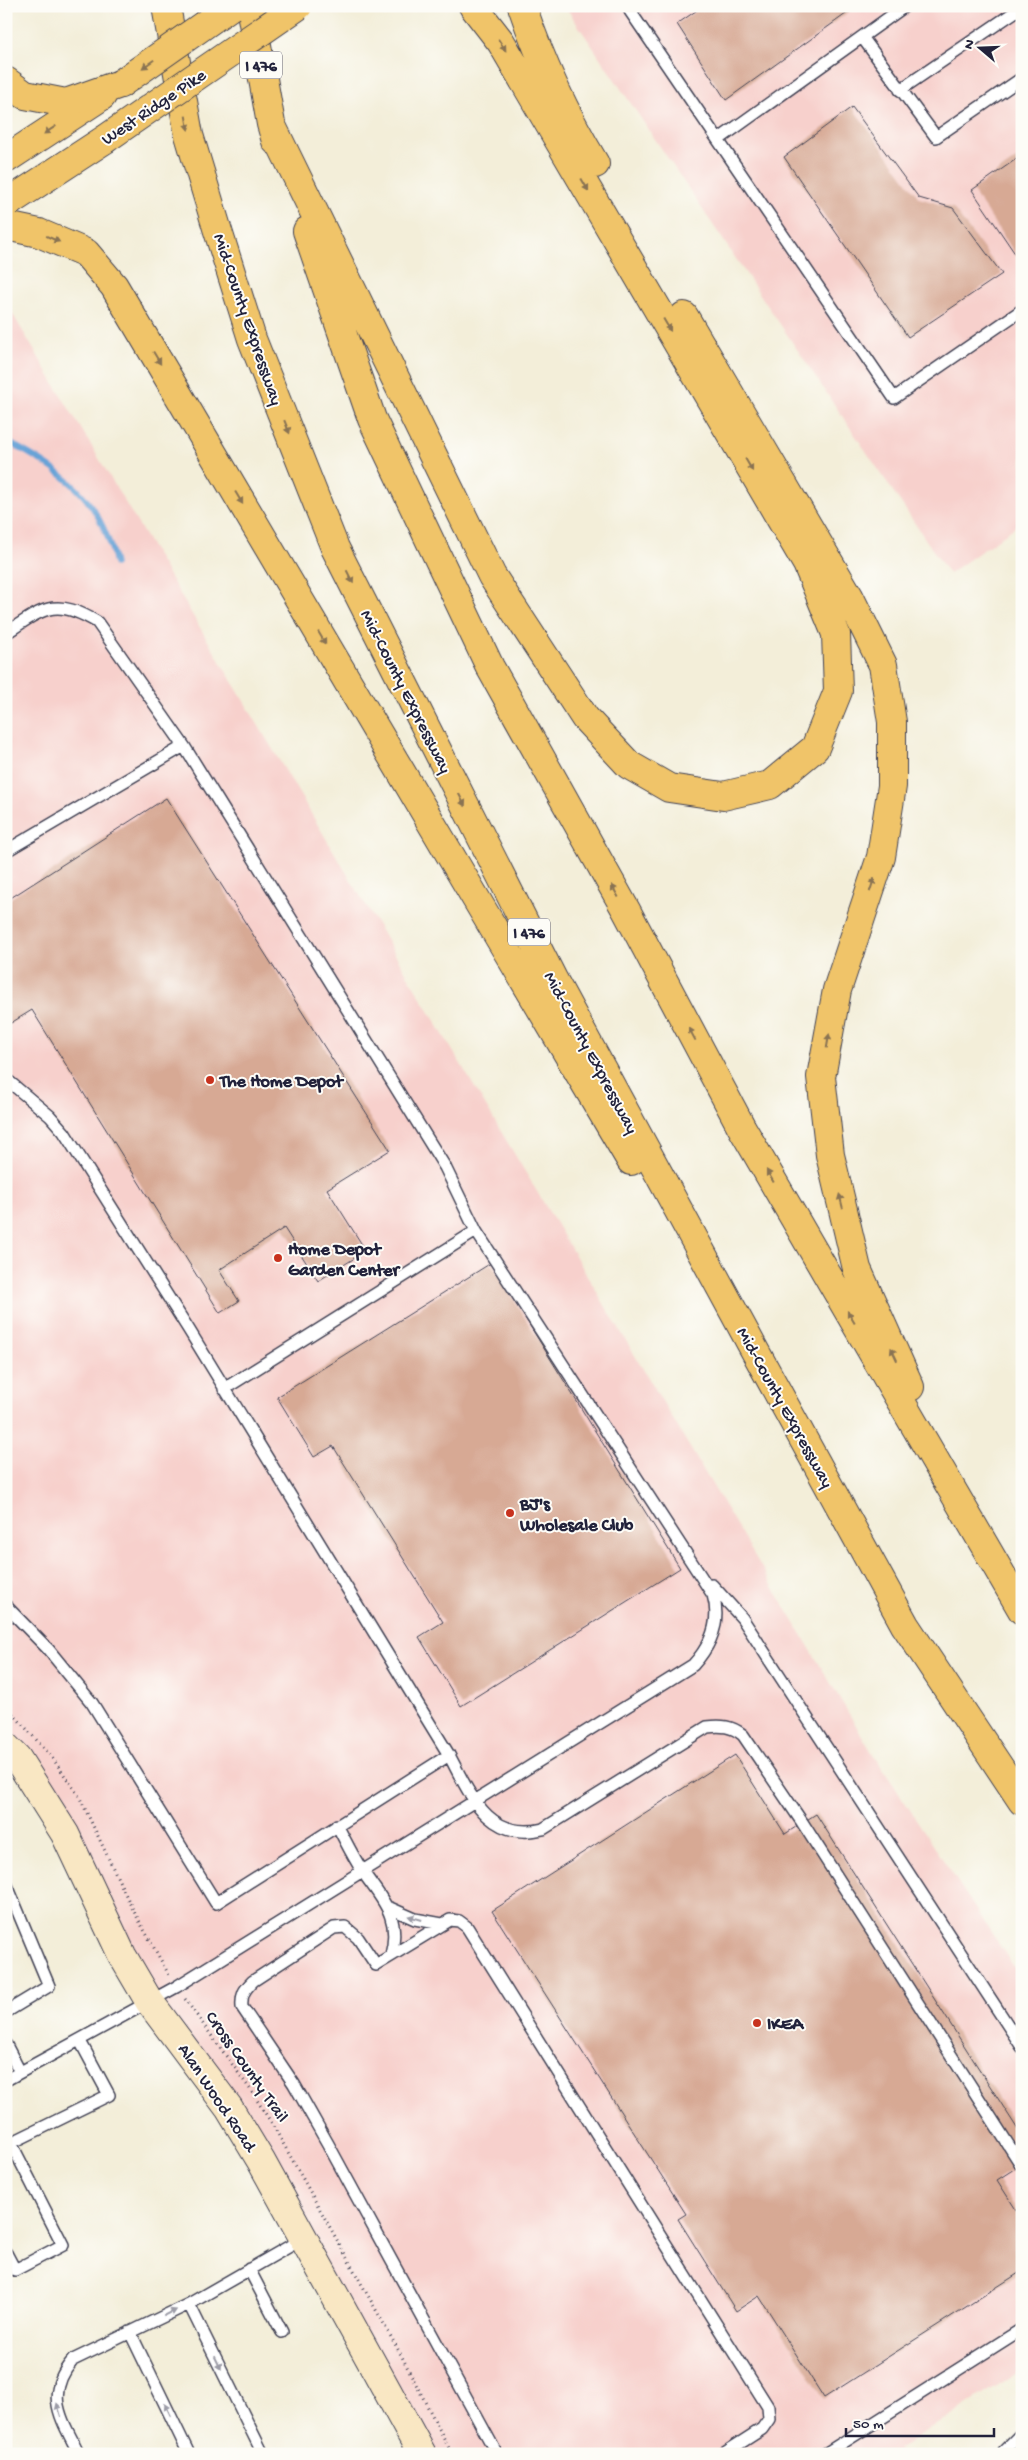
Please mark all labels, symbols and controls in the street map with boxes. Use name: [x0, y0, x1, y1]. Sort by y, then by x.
north arrow: [956, 22, 1006, 72]
text: N: [961, 37, 980, 52]
one-way arrow: [498, 38, 507, 52]
road number: I 476: [240, 52, 282, 78]
one-way arrow: [142, 59, 155, 69]
street label: West Ridge Pike: [98, 65, 211, 151]
one-way arrow: [183, 116, 191, 132]
one-way arrow: [43, 125, 57, 135]
one-way arrow: [581, 177, 589, 192]
street label: Mid-County Expressway: [207, 231, 286, 409]
one-way arrow: [46, 236, 60, 244]
one-way arrow: [663, 318, 672, 332]
one-way arrow: [152, 351, 161, 365]
one-way arrow: [283, 420, 291, 435]
one-way arrow: [745, 459, 754, 472]
one-way arrow: [235, 491, 244, 504]
one-way arrow: [346, 569, 354, 584]
street label: Mid-County Expressway: [354, 607, 455, 777]
one-way arrow: [318, 630, 326, 645]
one-way arrow: [458, 793, 466, 807]
one-way arrow: [869, 877, 876, 892]
one-way arrow: [611, 883, 619, 898]
road number: I 476: [508, 919, 550, 946]
street label: Mid-County Expressway: [538, 969, 641, 1138]
one-way arrow: [688, 1027, 696, 1041]
one-way arrow: [824, 1032, 832, 1048]
place label: The Home Depot: [218, 1072, 344, 1093]
marker: The Home Depot: [204, 1074, 216, 1086]
one-way arrow: [765, 1170, 774, 1183]
one-way arrow: [837, 1193, 845, 1208]
place label: Home Depot Garden Center: [288, 1240, 402, 1282]
marker: Home Depot Garden Center: [272, 1252, 284, 1264]
one-way arrow: [847, 1310, 855, 1325]
street label: Mid-County Expressway: [731, 1324, 837, 1492]
one-way arrow: [890, 1347, 898, 1361]
place label: BJ's Wholesale Club: [519, 1495, 634, 1537]
marker: BJ's Wholesale Club: [504, 1507, 516, 1519]
one-way arrow: [408, 1914, 423, 1922]
street label: Cross County Trail: [200, 2008, 292, 2127]
place label: IKEA: [767, 2015, 804, 2036]
marker: IKEA: [751, 2017, 763, 2029]
street label: Alan Wood Road: [172, 2041, 261, 2157]
one-way arrow: [163, 2309, 177, 2317]
one-way arrow: [214, 2356, 223, 2371]
one-way arrow: [54, 2402, 62, 2417]
one-way arrow: [164, 2403, 172, 2417]
scale bar: [846, 2405, 993, 2437]
text: 50 m: [853, 2416, 884, 2434]

